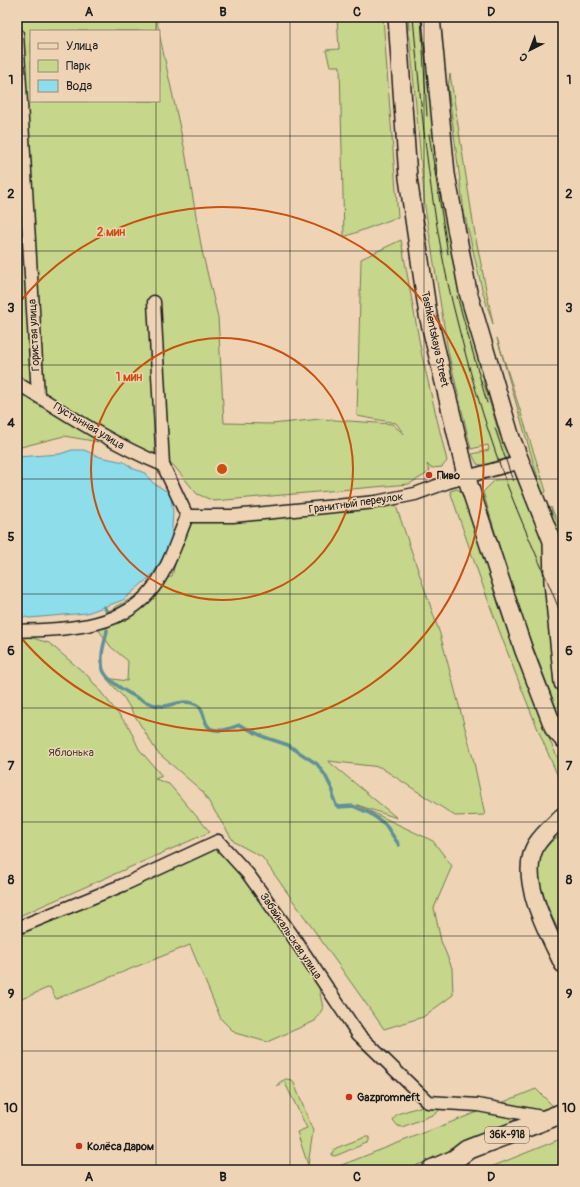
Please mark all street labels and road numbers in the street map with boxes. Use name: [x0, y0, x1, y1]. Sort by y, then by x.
street label: Tashkentskaya Street: [418, 290, 452, 389]
street label: Гористая улица: [26, 299, 42, 371]
street label: Пустынная улица: [51, 400, 127, 452]
street label: Гранитный переулок: [308, 490, 404, 516]
street label: Забайкальская улица: [257, 890, 325, 982]
road number: 36К-918: [485, 1127, 529, 1143]

